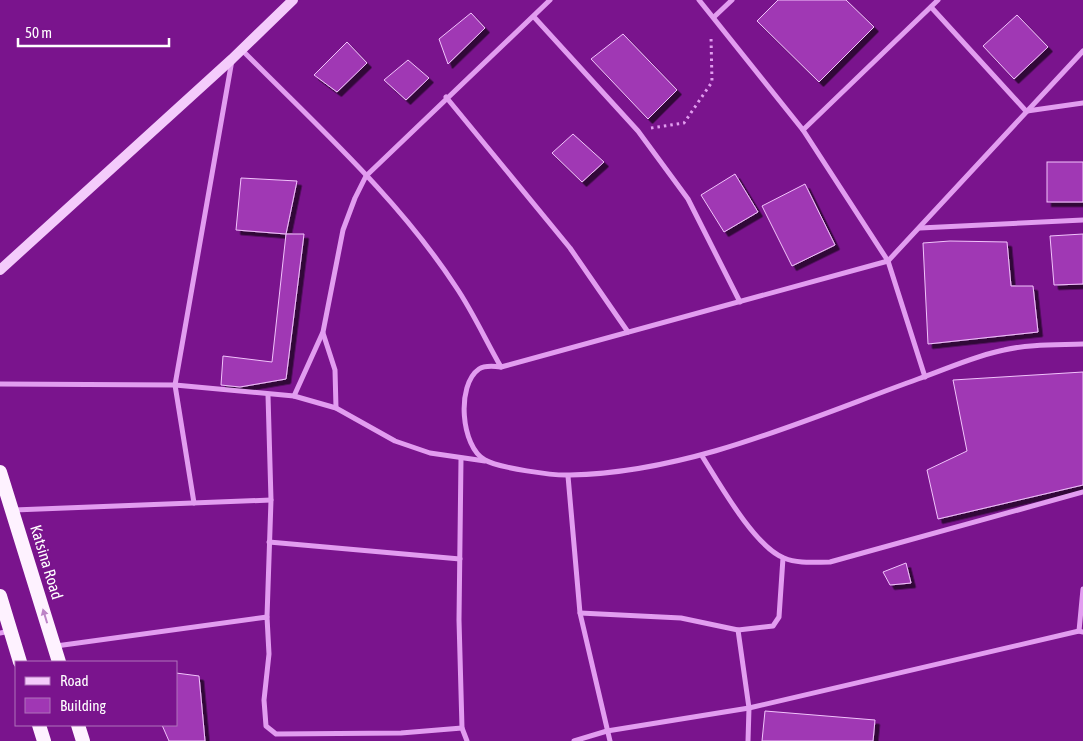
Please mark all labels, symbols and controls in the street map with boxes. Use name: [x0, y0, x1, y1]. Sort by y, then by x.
scale bar: [18, 15, 169, 47]
text: 50 m: [25, 24, 52, 41]
street label: Katsina Road: [27, 523, 67, 601]
one-way arrow: [41, 608, 49, 623]
legend: [15, 661, 178, 726]
text: Road: [60, 672, 89, 689]
text: Building: [60, 697, 106, 714]

